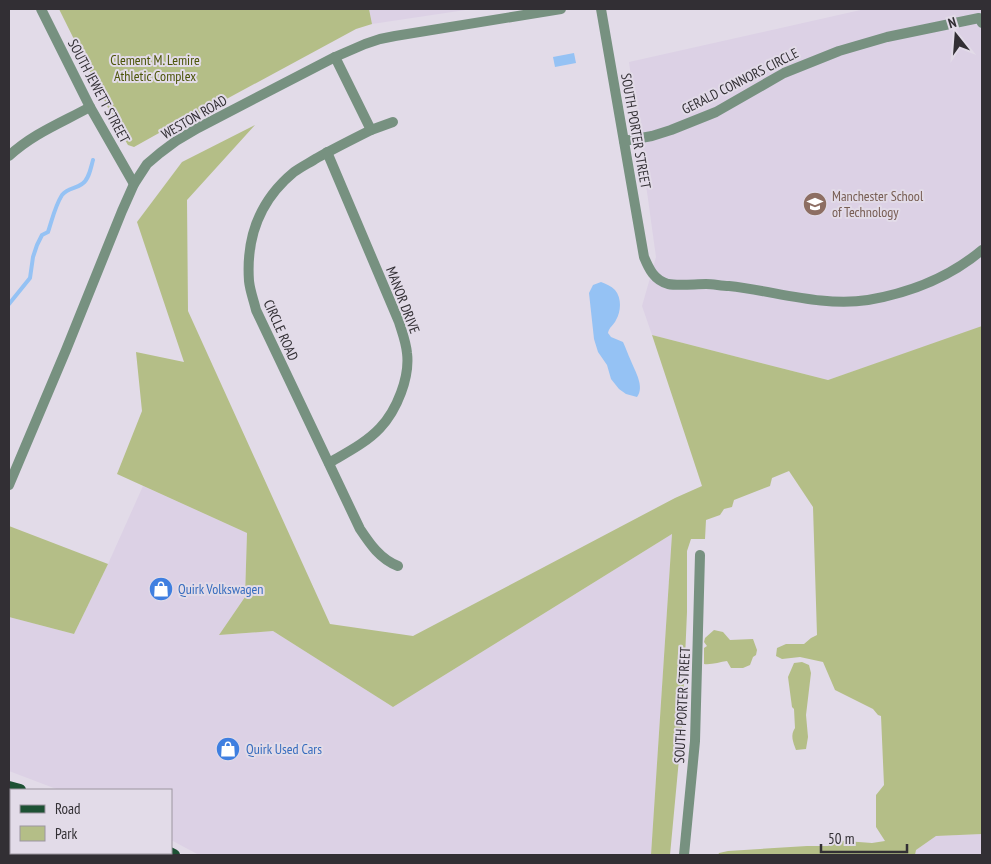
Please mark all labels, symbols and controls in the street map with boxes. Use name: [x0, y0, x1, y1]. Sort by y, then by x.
north arrow: [931, 10, 981, 60]
text: N: [946, 13, 958, 32]
street label: SOUTH JEWETT STREET: [64, 36, 134, 147]
street label: GERALD CONNORS CIRCLE: [679, 44, 801, 118]
park label: Clement M. Lemire Athletic Complex: [110, 51, 200, 85]
street label: SOUTH PORTER STREET: [617, 72, 655, 191]
street label: WESTON ROAD: [158, 91, 230, 143]
place label: Manchester School of Technology: [832, 187, 924, 221]
school or university icon: Manchester School of Technology: [802, 191, 828, 217]
street label: MANOR DRIVE: [382, 264, 424, 336]
street label: CIRCLE ROAD: [260, 297, 302, 363]
shop icon: Quirk Volkswagen: [148, 576, 174, 602]
place label: Quirk Volkswagen: [178, 580, 263, 598]
street label: SOUTH PORTER STREET: [670, 645, 694, 764]
shop icon: Quirk Used Cars: [215, 736, 241, 762]
place label: Quirk Used Cars: [246, 740, 322, 758]
legend: [10, 789, 172, 854]
text: Road: [55, 799, 81, 818]
scale bar: [821, 822, 907, 854]
text: Park: [55, 824, 77, 843]
text: 50 m: [828, 829, 854, 848]

